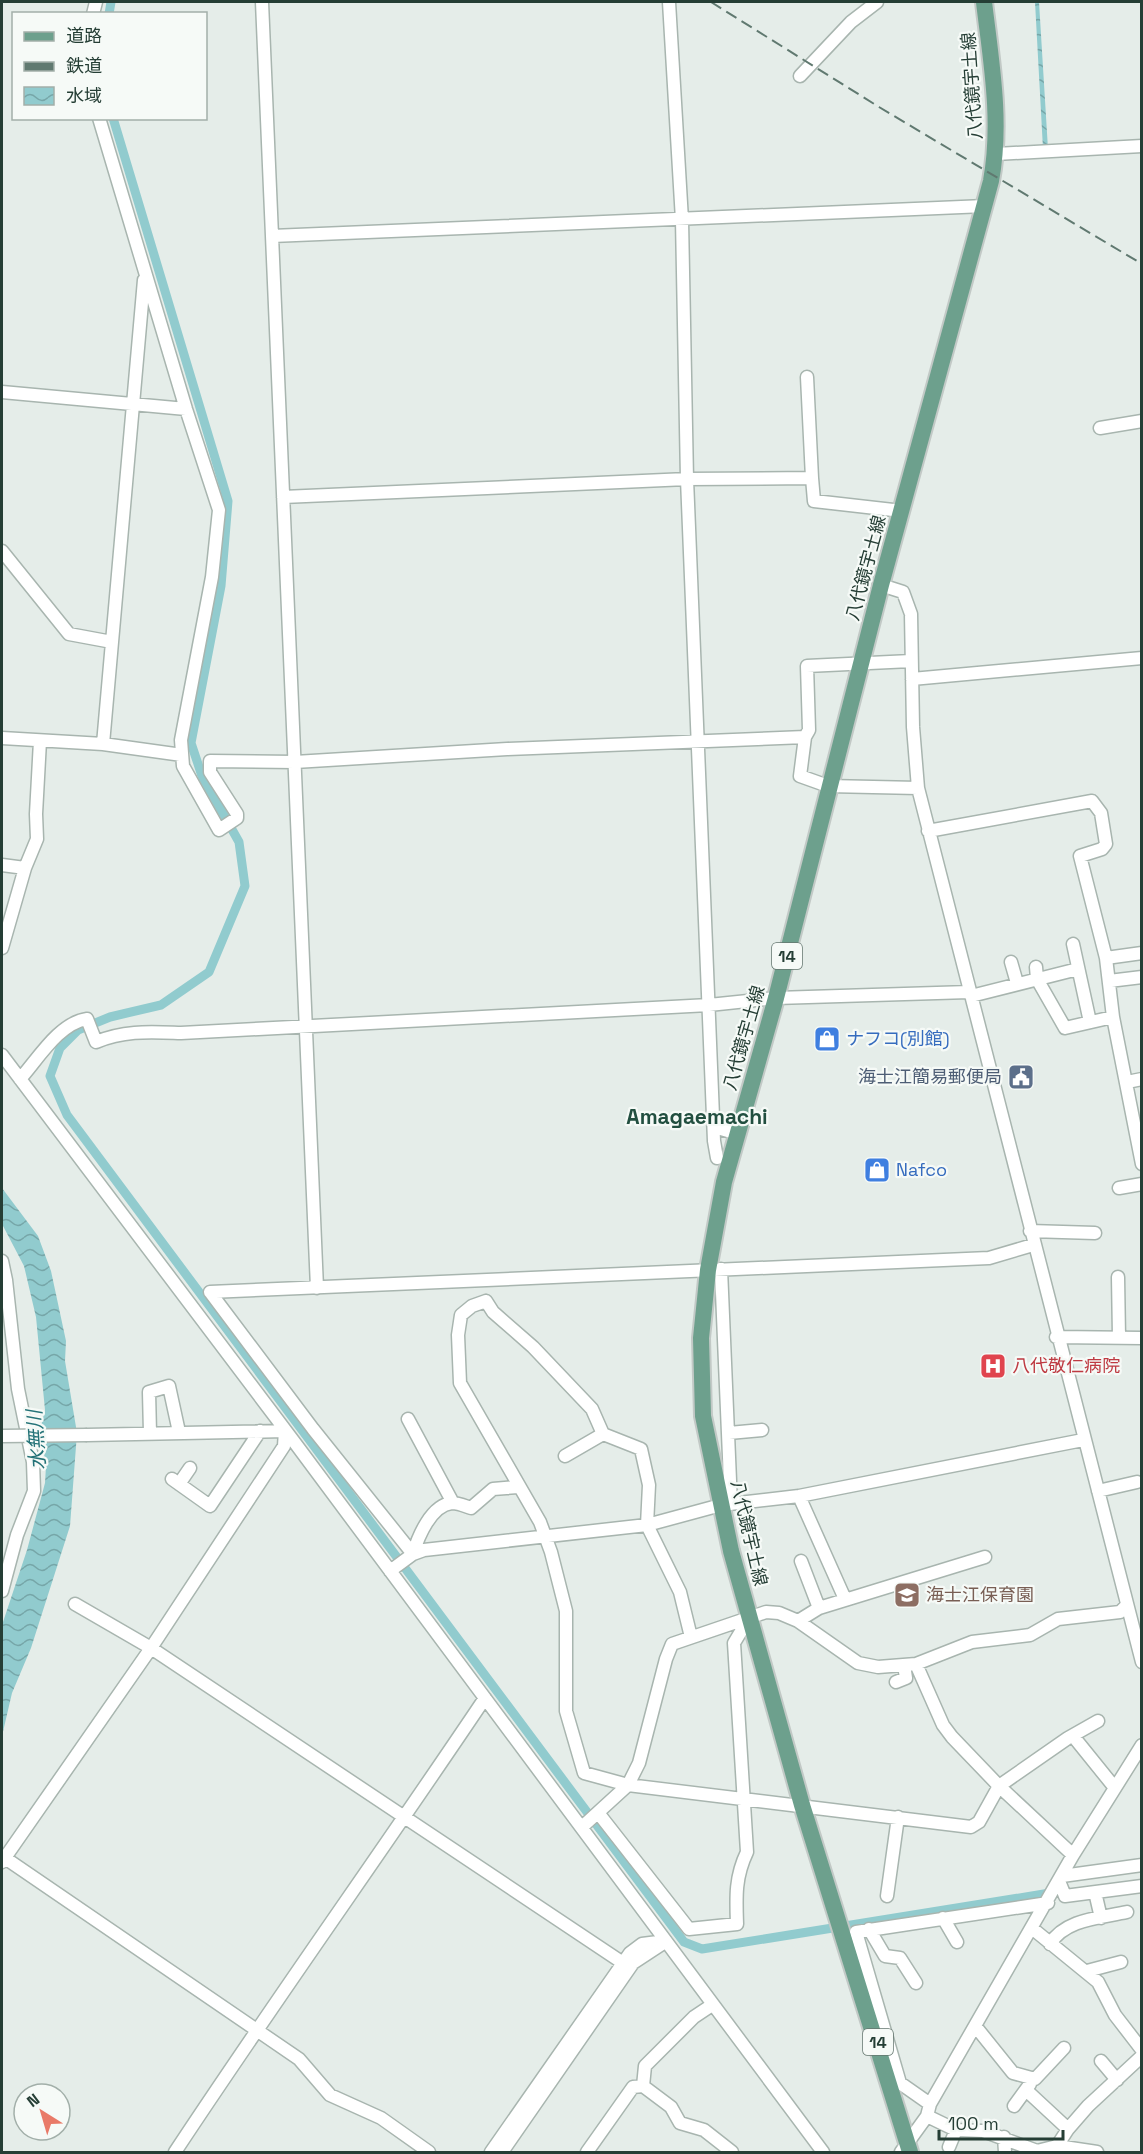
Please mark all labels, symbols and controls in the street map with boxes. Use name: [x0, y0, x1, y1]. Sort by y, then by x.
legend: [12, 12, 207, 120]
text: 道路: [66, 24, 102, 47]
street label: 八代鏡宇土線: [956, 31, 987, 141]
text: 鉄道: [66, 54, 102, 77]
text: 水域: [66, 84, 102, 107]
street label: 八代鏡宇土線: [840, 513, 891, 623]
road number: 14: [772, 943, 802, 969]
street label: 八代鏡宇土線: [718, 983, 769, 1093]
shop icon: ナフコ(別館): [812, 1024, 842, 1054]
place label: ナフコ(別館): [846, 1027, 950, 1050]
public building icon: 海士江簡易郵便局: [1006, 1062, 1036, 1092]
place label: 海士江簡易郵便局: [858, 1065, 1002, 1088]
district label: Amagaemachi: [626, 1103, 768, 1130]
shop icon: Nafco: [862, 1155, 892, 1185]
place label: Nafco: [896, 1158, 947, 1181]
hospital icon: 八代敬仁病院: [978, 1351, 1008, 1381]
place label: 八代敬仁病院: [1012, 1354, 1120, 1377]
water label: 水無川: [21, 1407, 51, 1471]
street label: 八代鏡宇土線: [726, 1478, 773, 1588]
school or university icon: 海士江保育園: [892, 1580, 922, 1610]
place label: 海士江保育園: [926, 1583, 1034, 1606]
road number: 14: [863, 2029, 893, 2055]
north arrow: [12, 2082, 72, 2142]
text: N: [23, 2089, 44, 2112]
scale bar: [939, 2103, 1064, 2141]
text: 100 m: [948, 2112, 999, 2135]

